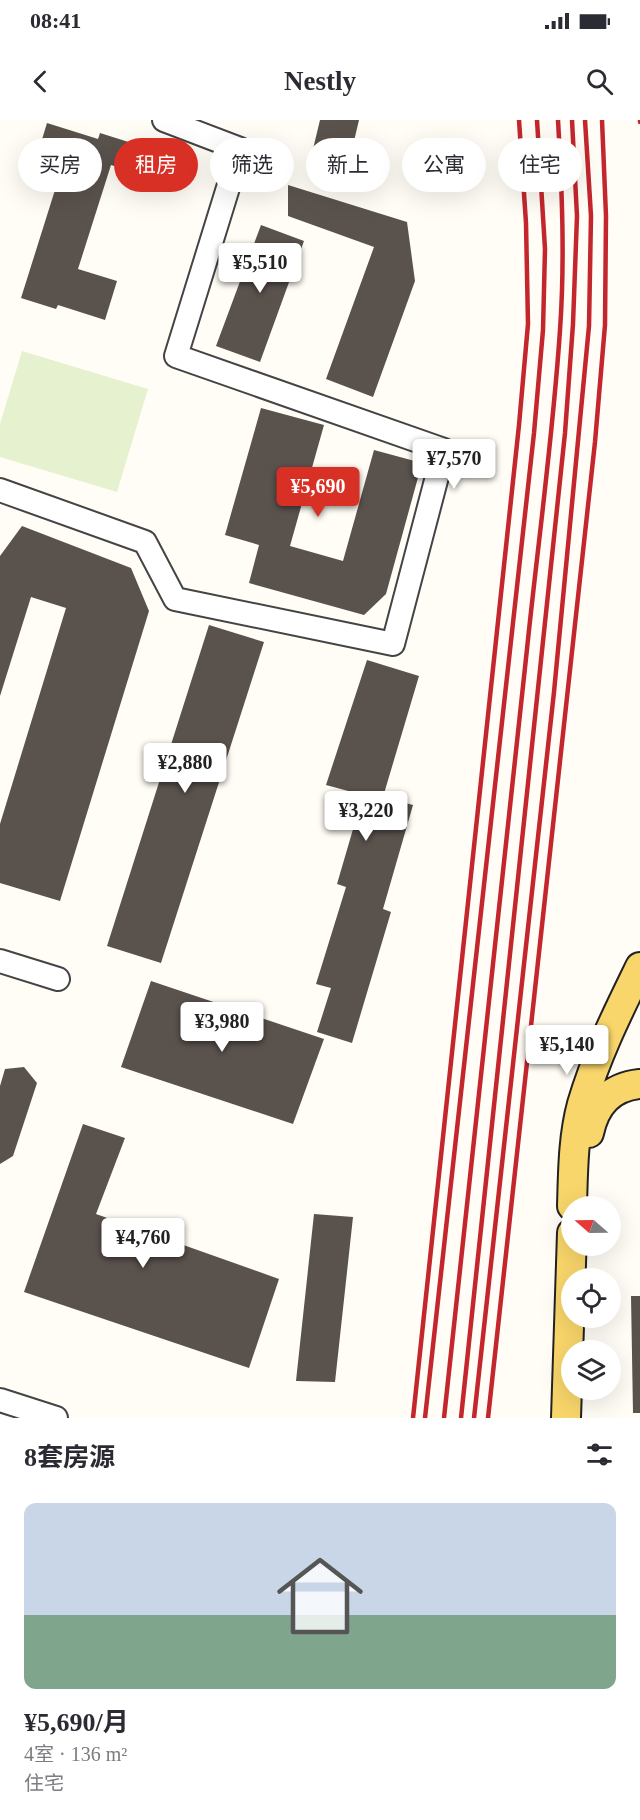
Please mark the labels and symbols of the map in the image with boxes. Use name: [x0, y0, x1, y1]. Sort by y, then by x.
pin: ¥5,510: [211, 243, 309, 294]
pin: ¥7,570: [405, 439, 503, 490]
pin: ¥5,690: [269, 467, 367, 518]
pin: ¥2,880: [136, 743, 234, 794]
pin: ¥3,220: [317, 791, 415, 842]
pin: ¥3,980: [173, 1002, 271, 1053]
pin: ¥5,140: [518, 1025, 616, 1076]
north arrow: [561, 1196, 621, 1256]
pin: ¥4,760: [94, 1218, 192, 1269]

